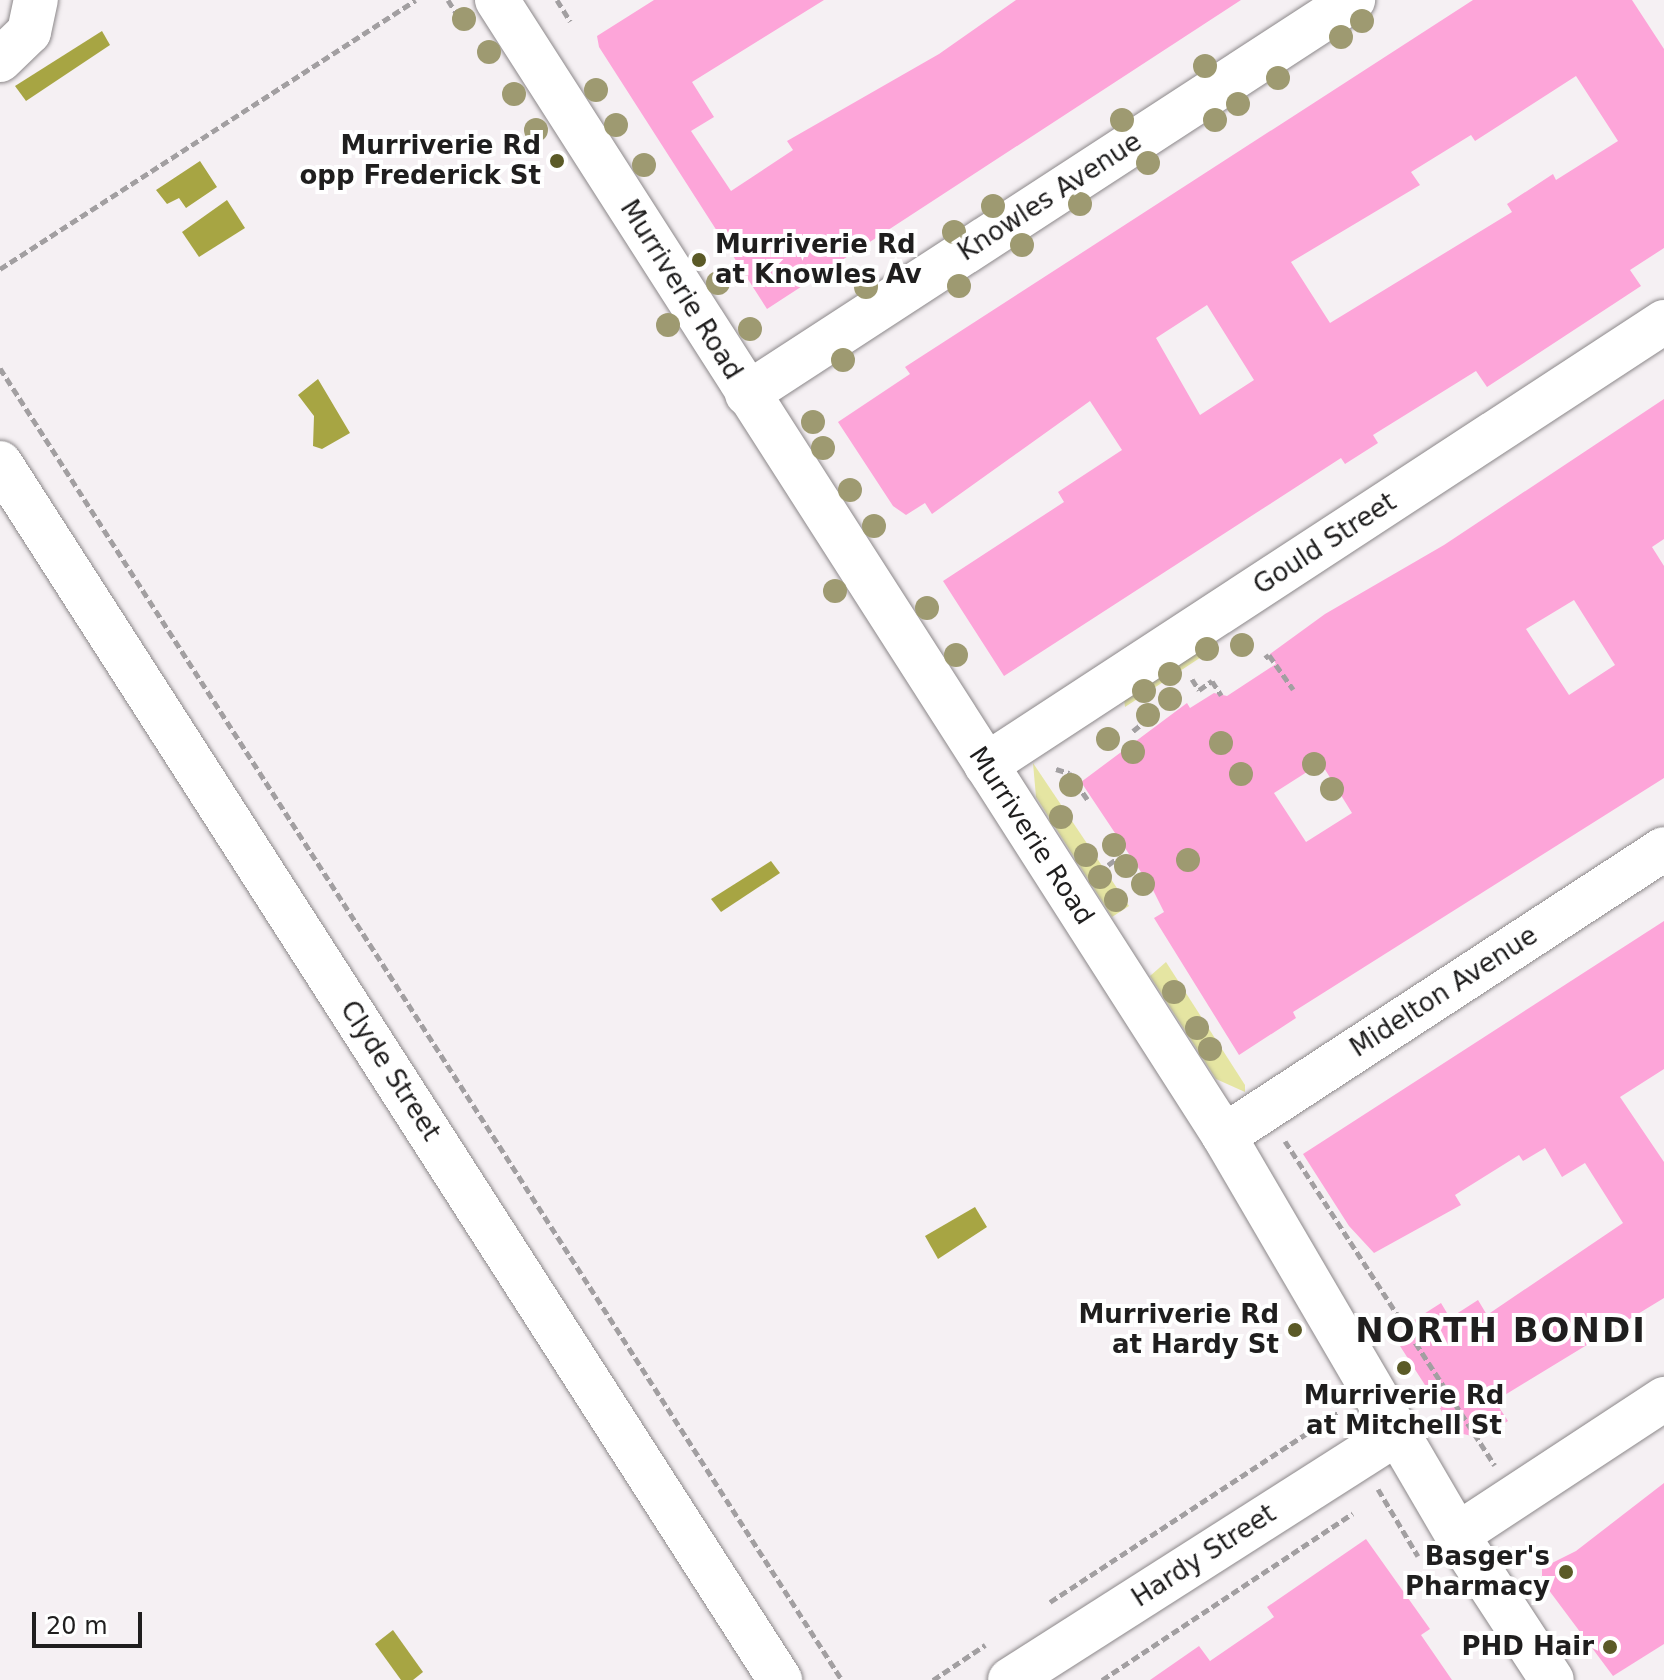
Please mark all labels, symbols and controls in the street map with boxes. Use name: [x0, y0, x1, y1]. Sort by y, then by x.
street label: Knowles Avenue: [952, 126, 1148, 268]
place label: Murriverie Rd opp Frederick St: [299, 130, 541, 192]
marker: Murriverie Rd opp Frederick St: [548, 152, 566, 170]
street label: Murriverie Road: [613, 194, 749, 386]
place label: Murriverie Rd at Knowles Av: [715, 229, 922, 290]
marker: Murriverie Rd at Knowles Av: [690, 251, 708, 269]
street label: Gould Street: [1248, 486, 1402, 602]
street label: Murriverie Road: [962, 741, 1100, 931]
street label: Midelton Avenue: [1345, 920, 1543, 1064]
street label: Clyde Street: [333, 995, 447, 1147]
place label: Murriverie Rd at Hardy St: [1078, 1299, 1279, 1360]
district label: NORTH BONDI: [1355, 1311, 1647, 1351]
marker: Murriverie Rd at Hardy St: [1286, 1321, 1304, 1339]
marker: Murriverie Rd at Mitchell St: [1395, 1359, 1413, 1377]
place label: Murriverie Rd at Mitchell St: [1304, 1380, 1504, 1442]
street label: Hardy Street: [1126, 1498, 1282, 1614]
place label: Basger's Pharmacy: [1405, 1541, 1550, 1602]
marker: Basger's Pharmacy: [1557, 1563, 1575, 1581]
scale bar: [36, 1596, 146, 1646]
text: 20 m: [46, 1612, 108, 1640]
place label: PHD Hair: [1462, 1631, 1594, 1663]
marker: PHD Hair: [1601, 1638, 1619, 1656]

